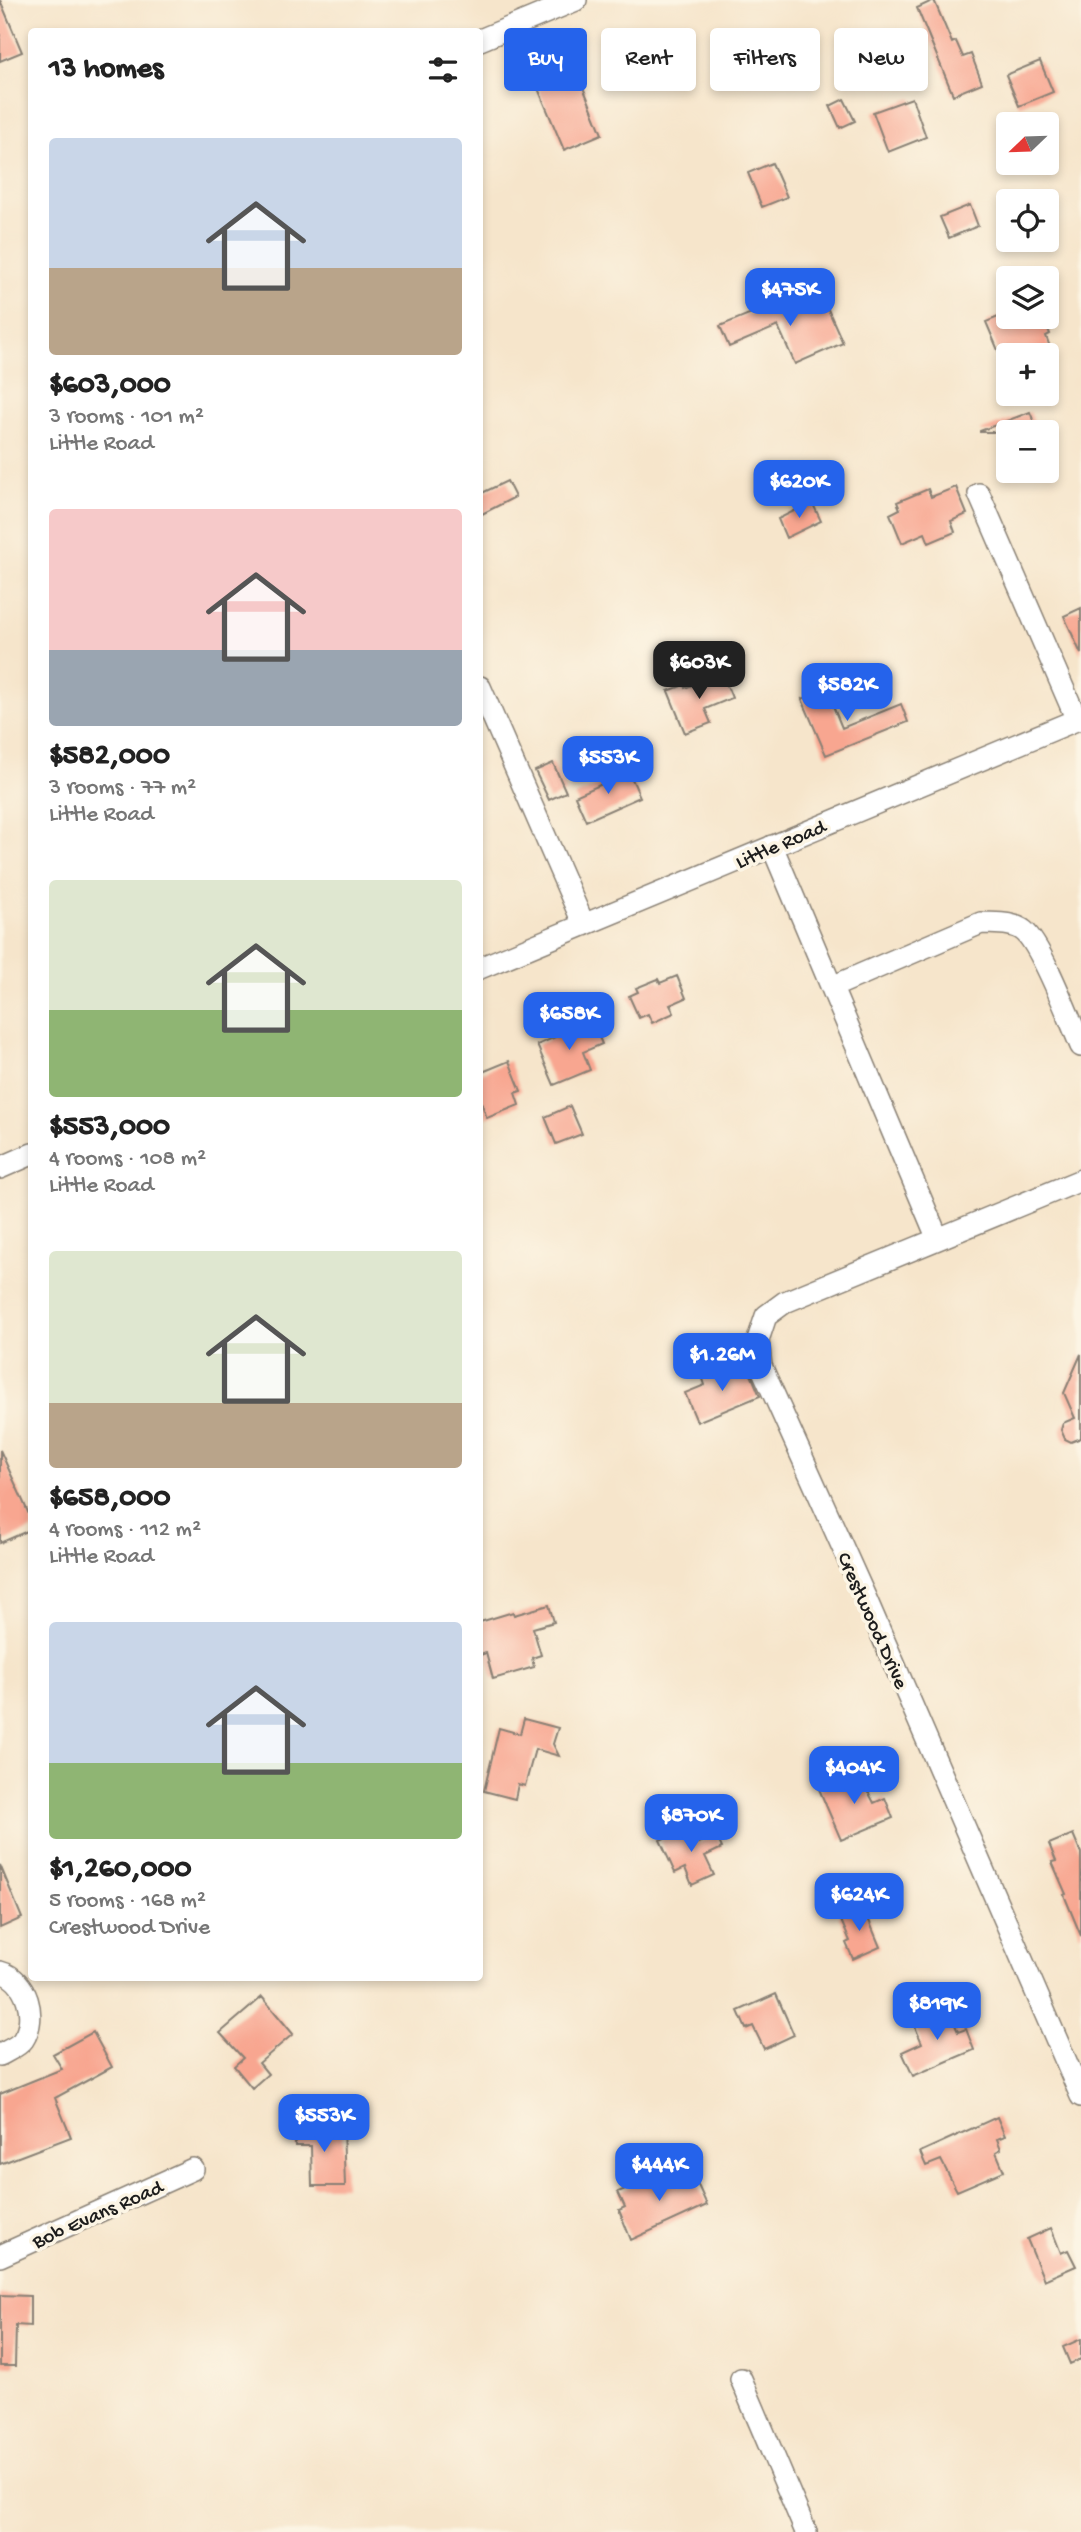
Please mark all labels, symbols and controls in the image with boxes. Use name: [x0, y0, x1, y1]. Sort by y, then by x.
chip: Buy: [504, 28, 587, 91]
chip: Rent: [601, 28, 696, 91]
chip: Filters: [710, 28, 820, 91]
chip: New: [834, 28, 928, 91]
icon: filters: [424, 51, 462, 89]
text: 13 homes: [49, 53, 163, 88]
north arrow: [996, 112, 1059, 175]
map controls: [996, 112, 1059, 483]
icon: home: [193, 183, 319, 309]
button: locate: [996, 189, 1059, 252]
button: layers: [996, 266, 1059, 329]
pin: $475K: [741, 268, 839, 328]
text: $475K: [761, 277, 819, 304]
button: +: [996, 343, 1059, 406]
text: $603,000: [49, 369, 171, 404]
text: 3 rooms · 101 m²: [49, 404, 204, 431]
button: −: [996, 420, 1059, 483]
text: Little Road: [49, 431, 154, 458]
pin: $620K: [750, 461, 848, 520]
text: $620K: [770, 469, 829, 496]
icon: home: [193, 554, 319, 680]
pin: $603K: [650, 642, 748, 701]
text: $603K: [669, 650, 729, 677]
pin: $582K: [798, 664, 896, 723]
text: $582K: [818, 672, 876, 699]
pin: $553K: [559, 736, 657, 796]
text: $582,000: [49, 740, 170, 775]
text: $553K: [578, 745, 638, 772]
text: 3 rooms · 77 m²: [49, 775, 196, 802]
text: Little Road: [49, 802, 154, 829]
street label: Little Road: [732, 815, 832, 876]
icon: home: [193, 925, 319, 1051]
pin: $658K: [520, 992, 618, 1052]
text: $658K: [539, 1001, 599, 1028]
text: $553,000: [49, 1111, 170, 1146]
text: 4 rooms · 108 m²: [49, 1146, 206, 1173]
text: Little Road: [49, 1173, 154, 1200]
icon: home: [193, 1296, 319, 1422]
pin: $1.26M: [665, 1334, 779, 1393]
text: $1.26M: [689, 1342, 755, 1369]
text: $658,000: [49, 1482, 170, 1517]
text: 4 rooms · 112 m²: [49, 1517, 201, 1544]
text: Little Road: [49, 1544, 154, 1571]
street label: Crestwood Drive: [829, 1549, 913, 1695]
icon: home: [193, 1667, 319, 1793]
pin: $404K: [805, 1746, 903, 1806]
text: $404K: [825, 1755, 883, 1782]
pin: $870K: [642, 1794, 740, 1854]
text: $870K: [661, 1803, 721, 1830]
text: $1,260,000: [49, 1853, 192, 1888]
pin: $624K: [810, 1874, 908, 1933]
text: $624K: [831, 1882, 887, 1909]
text: 5 rooms · 168 m²: [49, 1888, 206, 1915]
text: Crestwood Drive: [49, 1915, 210, 1942]
pin: $819K: [888, 1982, 986, 2042]
text: $819K: [909, 1991, 965, 2018]
pin: $553K: [275, 2094, 373, 2154]
text: $553K: [294, 2103, 354, 2130]
pin: $444K: [610, 2144, 708, 2203]
text: $444K: [631, 2152, 687, 2179]
street label: Bob Evans Road: [28, 2176, 169, 2257]

